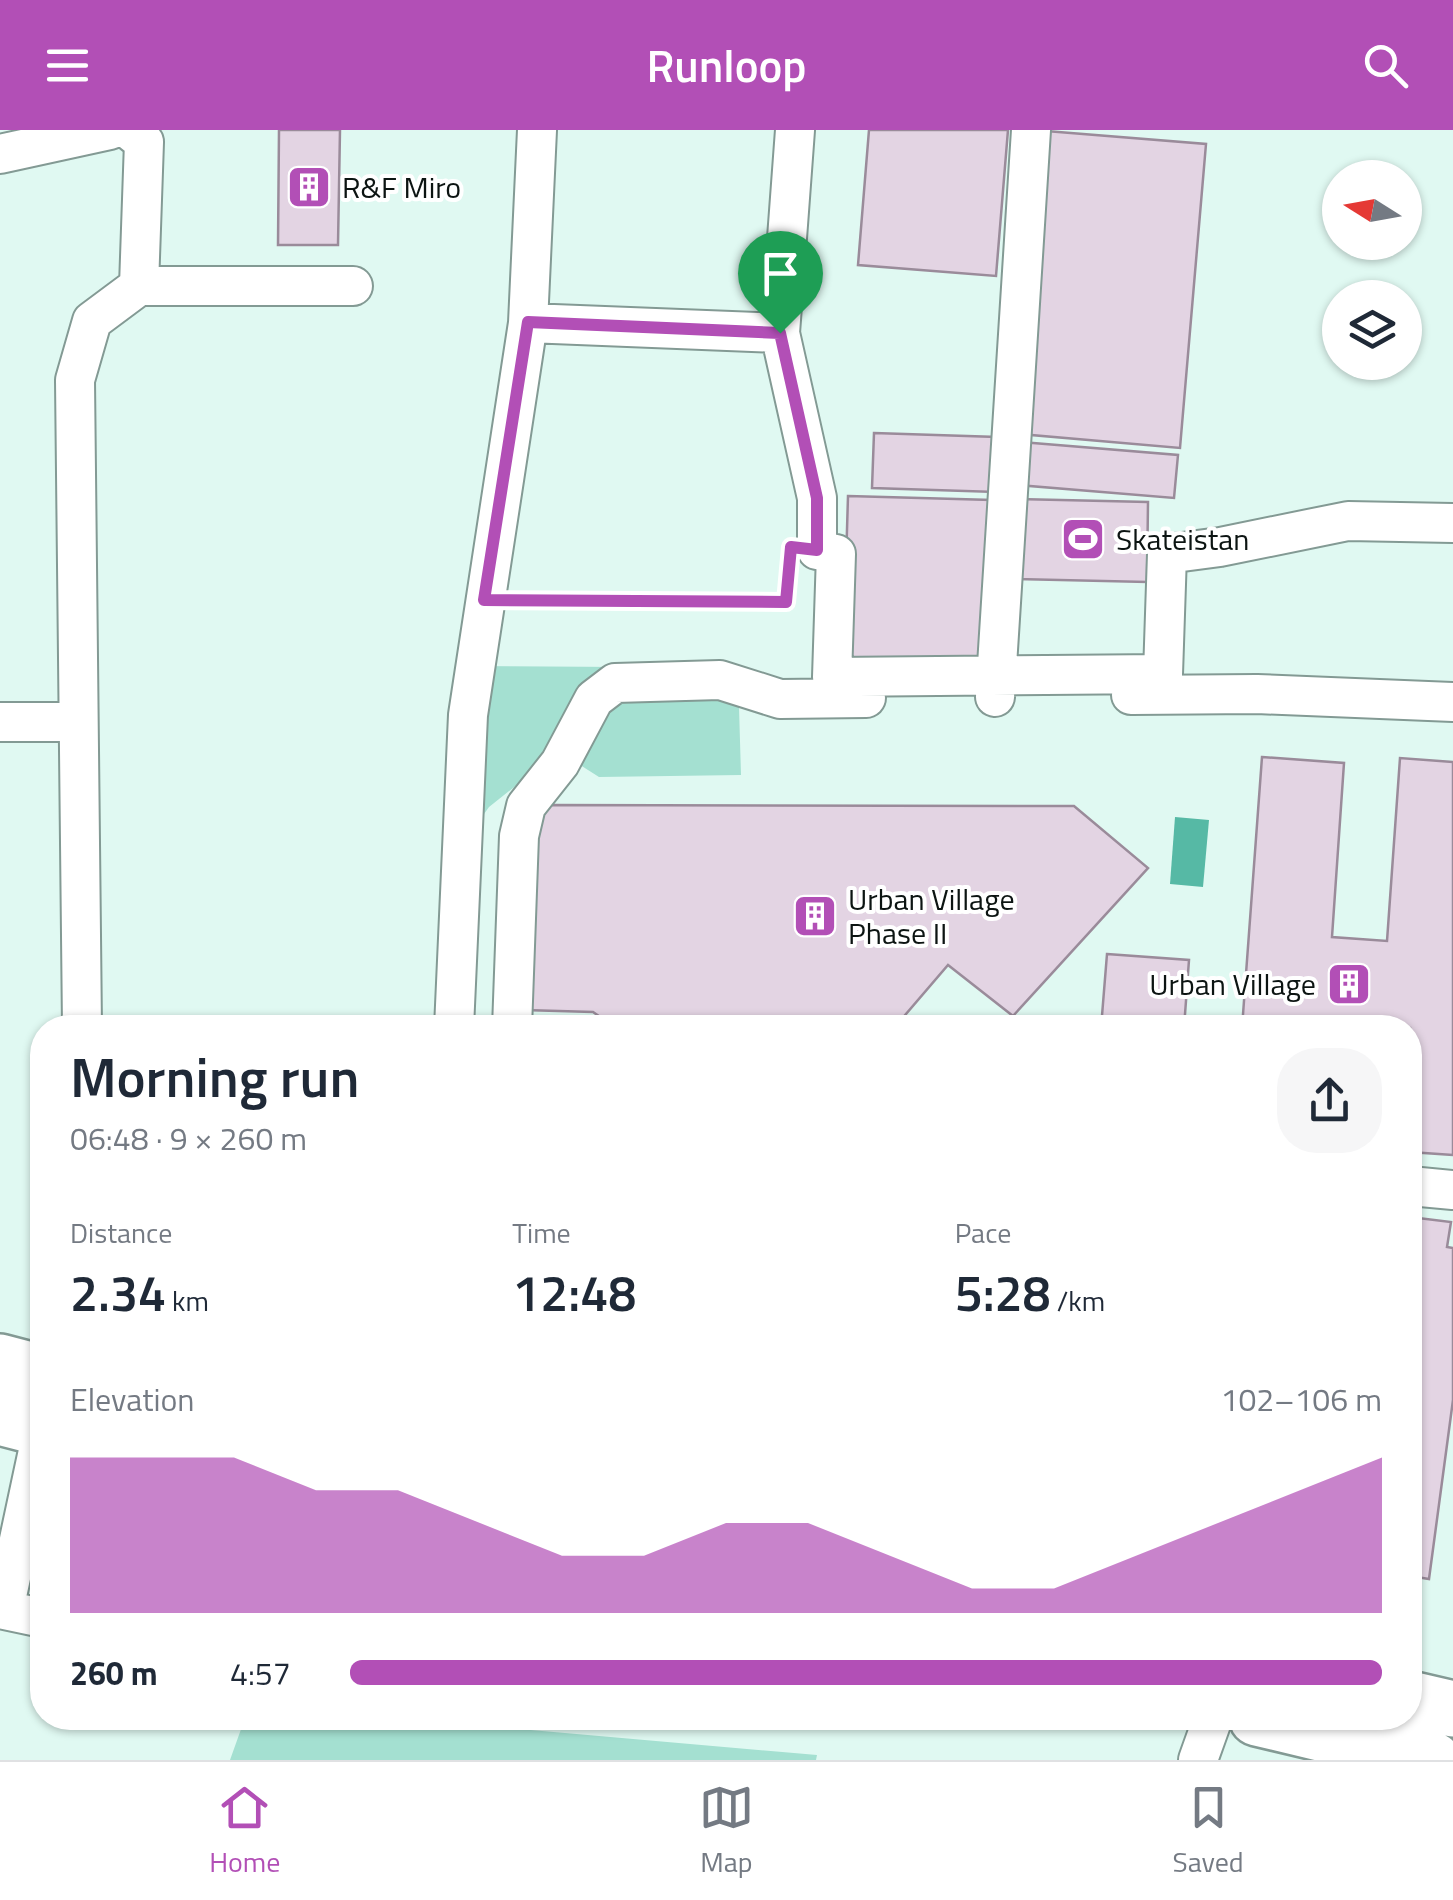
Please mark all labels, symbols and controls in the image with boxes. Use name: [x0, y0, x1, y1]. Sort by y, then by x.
text: Runloop: [646, 31, 807, 99]
icon: menu: [40, 38, 95, 93]
icon: search: [1358, 38, 1413, 93]
north arrow: [1322, 160, 1422, 260]
map controls: [1322, 160, 1422, 380]
building icon: R&F Miro: [286, 164, 332, 210]
place label: R&F Miro: [342, 164, 461, 210]
pin: [738, 231, 823, 334]
icon: arrive: [753, 246, 808, 301]
button: layers: [1322, 280, 1422, 380]
sports icon: Skateistan: [1060, 516, 1106, 562]
place label: Skateistan: [1116, 516, 1249, 562]
place label: Urban Village Phase II: [848, 876, 1015, 956]
building icon: Urban Village Phase II: [792, 893, 838, 939]
place label: Urban Village: [1149, 961, 1316, 1007]
building icon: Urban Village: [1326, 961, 1372, 1007]
text: Morning run: [70, 1035, 359, 1118]
button: share: [1277, 1048, 1382, 1153]
text: 06:48 · 9 × 260 m: [70, 1114, 307, 1162]
text: Distance: [70, 1211, 172, 1254]
text: Time: [512, 1211, 571, 1254]
text: Pace: [955, 1211, 1011, 1254]
text: 2.34: [70, 1254, 166, 1330]
text: 12:48: [512, 1254, 636, 1330]
text: 5:28: [955, 1254, 1051, 1330]
text: km: [166, 1279, 209, 1322]
text: /km: [1051, 1279, 1105, 1322]
text: Elevation: [70, 1375, 194, 1423]
text: 102–106 m: [1220, 1375, 1382, 1423]
text: 260 m: [70, 1649, 158, 1697]
text: 4:57: [230, 1649, 291, 1697]
tab: Home: [209, 1780, 280, 1883]
tab: Map: [699, 1780, 754, 1883]
tab: Saved: [1172, 1780, 1244, 1883]

